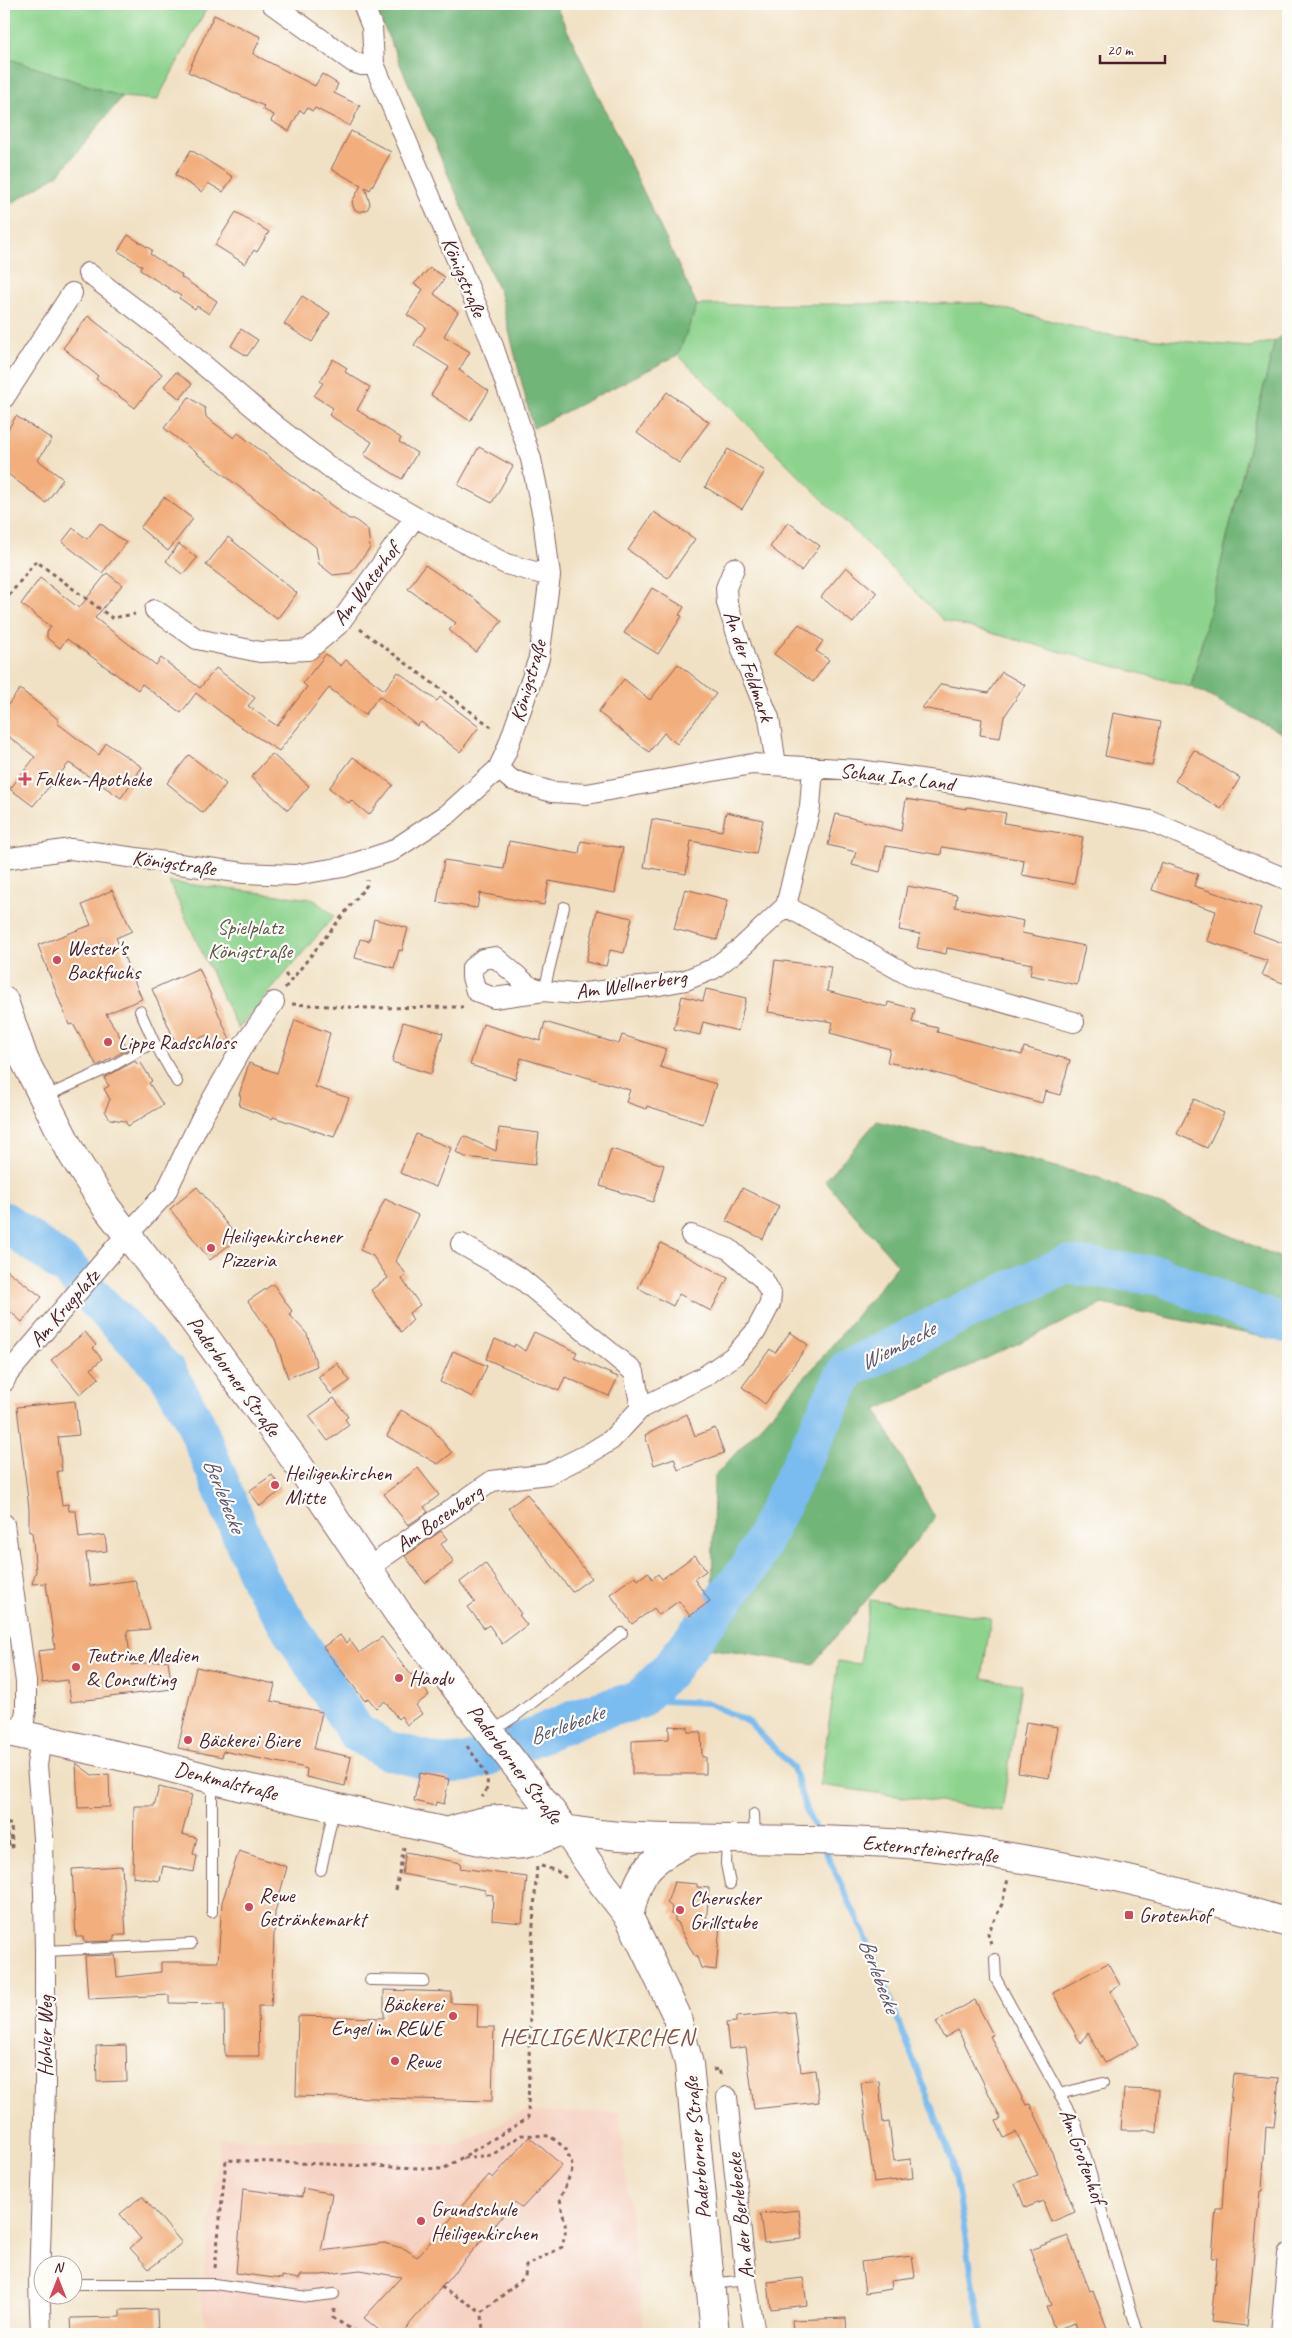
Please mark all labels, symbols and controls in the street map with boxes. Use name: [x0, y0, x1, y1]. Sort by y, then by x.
scale bar: [1100, 32, 1164, 64]
text: 20 m: [1107, 41, 1134, 60]
street label: Königstraße: [436, 233, 493, 323]
street label: Am Waterhof: [327, 535, 408, 630]
street label: An der Feldmark: [718, 607, 781, 726]
street label: Königstraße: [504, 635, 553, 725]
street label: Schau Ins Land: [838, 757, 958, 797]
place label: Falken-Apotheke: [35, 766, 152, 792]
marker: Falken-Apotheke: [19, 773, 31, 785]
street label: Königstraße: [131, 844, 220, 882]
park label: Spielplatz Königstraße: [208, 914, 294, 964]
place label: Wester's Backfuchs: [67, 935, 142, 985]
marker: Wester's Backfuchs: [51, 954, 63, 966]
street label: Am Wellnerberg: [574, 963, 690, 1005]
place label: Lippe Radschloss: [118, 1029, 237, 1055]
marker: Lippe Radschloss: [102, 1036, 114, 1048]
place label: Heiligenkirchener Pizzeria: [221, 1223, 344, 1273]
marker: Heiligenkirchener Pizzeria: [205, 1242, 217, 1254]
street label: Am Krugplatz: [23, 1262, 106, 1352]
street label: Paderborner Straße: [182, 1311, 288, 1443]
water label: Wiembecke: [855, 1313, 943, 1377]
water label: Berlebecke: [197, 1454, 253, 1540]
place label: Heiligenkirchen Mitte: [285, 1460, 392, 1510]
street label: Am Bosenberg: [391, 1478, 489, 1557]
marker: Heiligenkirchen Mitte: [269, 1479, 281, 1491]
place label: Teutrine Medien & Consulting: [86, 1642, 199, 1692]
marker: Teutrine Medien & Consulting: [70, 1661, 82, 1673]
place label: Haodu: [409, 1665, 455, 1691]
marker: Haodu: [393, 1672, 405, 1684]
water label: Berlebecke: [525, 1697, 611, 1751]
street label: Paderborner Straße: [462, 1699, 570, 1830]
place label: Bäckerei Biere: [198, 1727, 301, 1753]
marker: Bäckerei Biere: [182, 1734, 194, 1746]
street label: Denkmalstraße: [172, 1756, 282, 1807]
street label: Externsteinestraße: [861, 1829, 1001, 1869]
place label: Rewe Getränkemarkt: [259, 1882, 369, 1932]
place label: Cherusker Grillstube: [690, 1885, 762, 1935]
marker: Rewe Getränkemarkt: [243, 1901, 255, 1913]
place label: Grotenhof: [1139, 1902, 1215, 1928]
marker: Cherusker Grillstube: [674, 1904, 686, 1916]
marker: Grotenhof: [1123, 1909, 1135, 1921]
water label: Berlebecke: [852, 1934, 907, 2020]
place label: Bäckerei Engel im REWE: [331, 1991, 446, 2041]
street label: Hohler Weg: [32, 1994, 58, 2077]
marker: Bäckerei Engel im REWE: [447, 2010, 459, 2022]
district label: HEILIGENKIRCHEN: [500, 2022, 697, 2052]
place label: Rewe: [405, 2048, 442, 2074]
marker: Rewe: [389, 2055, 401, 2067]
street label: Paderborner Straße: [678, 2074, 716, 2220]
street label: Am Grotenhof: [1054, 2105, 1114, 2211]
street label: An der Berlebecke: [720, 2151, 760, 2280]
place label: Grundschule Heiligenkirchen: [431, 2196, 538, 2246]
marker: Grundschule Heiligenkirchen: [415, 2215, 427, 2227]
north arrow: [32, 2256, 82, 2306]
text: N: [54, 2259, 65, 2276]

